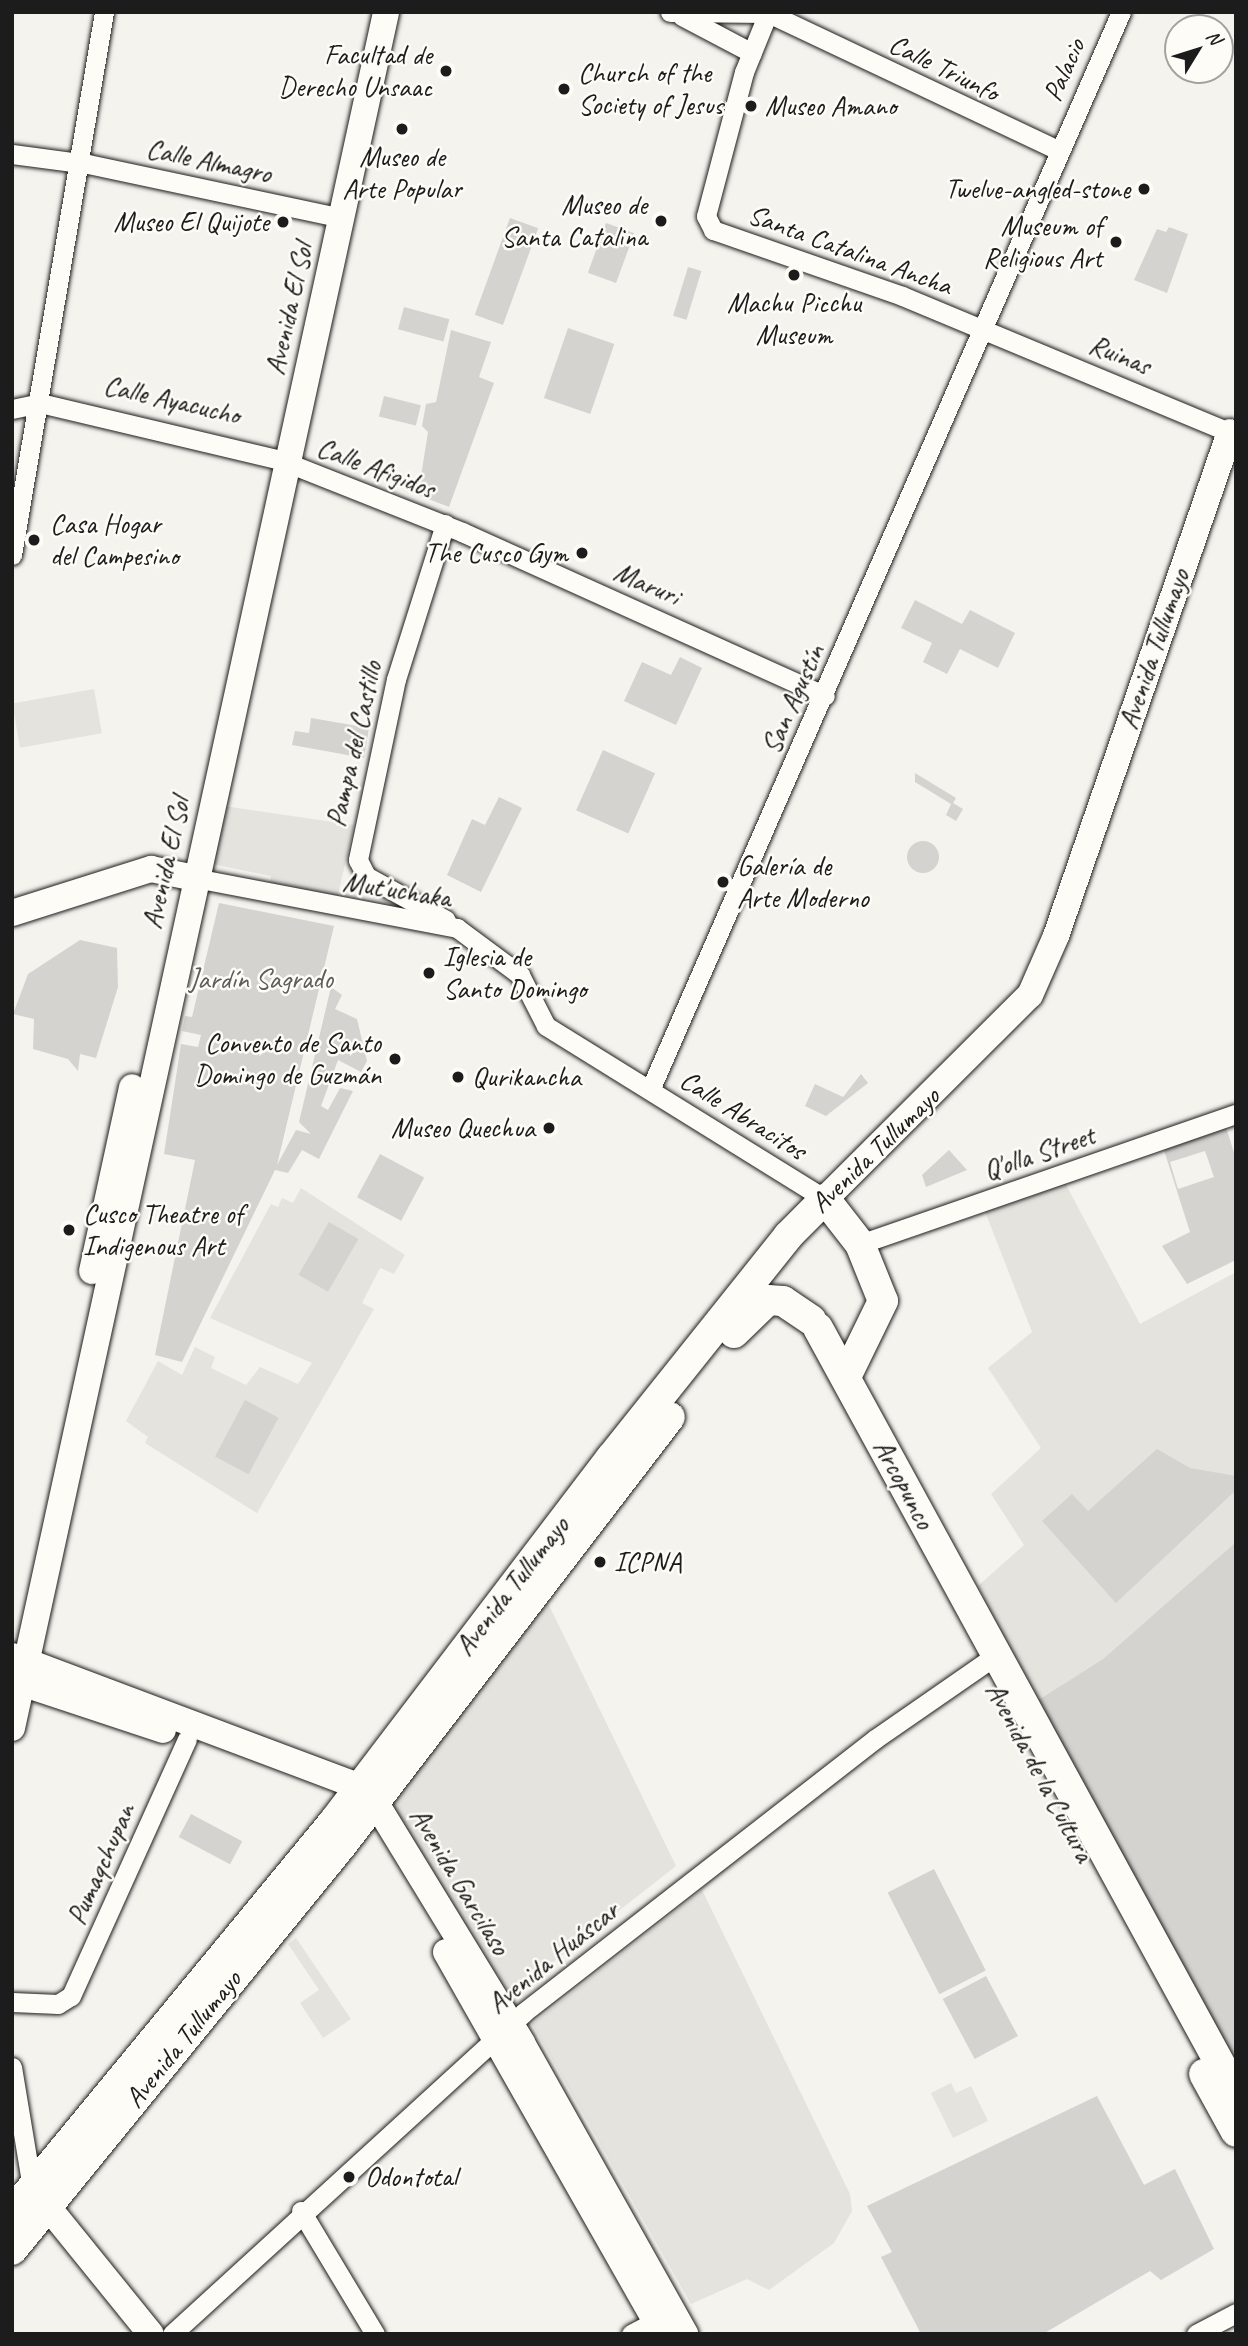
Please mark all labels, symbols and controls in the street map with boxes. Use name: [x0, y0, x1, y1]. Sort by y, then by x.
north arrow: [1164, 14, 1234, 84]
text: N: [1201, 25, 1227, 49]
street label: Calle Triunfo: [884, 27, 1004, 109]
street label: Palacio: [1035, 33, 1093, 107]
place label: Facultad de Derecho Unsaac: [279, 38, 432, 104]
place label: Church of the Society of Jesus: [578, 56, 723, 122]
marker: Facultad de Derecho Unsaac: [438, 63, 454, 79]
marker: Church of the Society of Jesus: [556, 81, 572, 97]
place label: Museo Amano: [765, 89, 895, 123]
marker: Museo Amano: [743, 98, 759, 114]
marker: Museo de Arte Popular: [394, 121, 410, 137]
street label: Calle Almagro: [142, 131, 276, 191]
place label: Museo de Arte Popular: [343, 140, 461, 206]
place label: Twelve-angled-stone: [945, 172, 1130, 206]
marker: Twelve-angled-stone: [1136, 181, 1152, 197]
place label: Museo de Santa Catalina: [501, 188, 647, 254]
street label: Santa Catalina Ancha: [744, 198, 956, 302]
place label: Museo El Quijote: [114, 205, 269, 239]
place label: Museum of Religious Art: [983, 209, 1102, 275]
marker: Museo de Santa Catalina: [653, 213, 669, 229]
marker: Museo El Quijote: [275, 214, 291, 230]
marker: Museum of Religious Art: [1108, 234, 1124, 250]
street label: Avenida El Sol: [258, 240, 320, 378]
marker: Machu Picchu Museum: [786, 267, 802, 283]
place label: Machu Picchu Museum: [727, 286, 861, 352]
street label: Ruinas: [1084, 328, 1156, 382]
street label: Calle Ayacucho: [100, 368, 244, 432]
street label: Calle Afigidos: [312, 430, 440, 506]
place label: Casa Hogar del Campesino: [50, 507, 180, 573]
marker: Casa Hogar del Campesino: [24, 530, 44, 550]
place label: The Cusco Gym: [426, 536, 568, 570]
marker: The Cusco Gym: [574, 545, 590, 561]
street label: Maruri: [609, 555, 685, 613]
street label: Avenida Tullumayo: [1111, 565, 1197, 733]
street label: San Agustín: [754, 639, 832, 759]
street label: Pampa del Castillo: [319, 658, 389, 830]
street label: Avenida El Sol: [135, 794, 197, 932]
place label: Galería de Arte Moderno: [737, 849, 869, 915]
street label: Mut'uchaka: [341, 865, 453, 915]
marker: Galería de Arte Moderno: [715, 874, 731, 890]
place label: Iglesia de Santo Domingo: [443, 940, 587, 1006]
park label: Jardín Sagrado: [189, 962, 333, 996]
marker: Iglesia de Santo Domingo: [421, 965, 437, 981]
place label: Convento de Santo Domingo de Guzmán: [192, 1026, 381, 1092]
marker: Convento de Santo Domingo de Guzmán: [387, 1051, 403, 1067]
place label: Qurikancha: [472, 1060, 581, 1094]
street label: Calle Abracitos: [673, 1063, 813, 1167]
marker: Qurikancha: [450, 1069, 466, 1085]
street label: Avenida Tullumayo: [803, 1080, 947, 1220]
place label: Museo Quechua: [391, 1111, 535, 1145]
street label: Q'olla Street: [979, 1118, 1099, 1188]
marker: Museo Quechua: [541, 1120, 557, 1136]
place label: Cusco Theatre of Indigenous Art: [83, 1197, 242, 1263]
marker: Cusco Theatre of Indigenous Art: [61, 1222, 77, 1238]
street label: Arcopunco: [866, 1433, 942, 1535]
street label: Avenida Tullumayo: [447, 1510, 577, 1662]
place label: ICPNA: [614, 1545, 681, 1579]
marker: ICPNA: [592, 1554, 608, 1570]
street label: Avenida de la Cultura: [978, 1676, 1102, 1868]
street label: Pumaqchupan: [59, 1798, 143, 1930]
street label: Avenida Garcilaso: [403, 1801, 517, 1961]
street label: Avenida Huáscar: [480, 1894, 626, 2020]
street label: Avenida Tullumayo: [117, 1964, 249, 2114]
place label: Odontotal: [365, 2160, 457, 2194]
marker: Odontotal: [339, 2167, 359, 2187]

